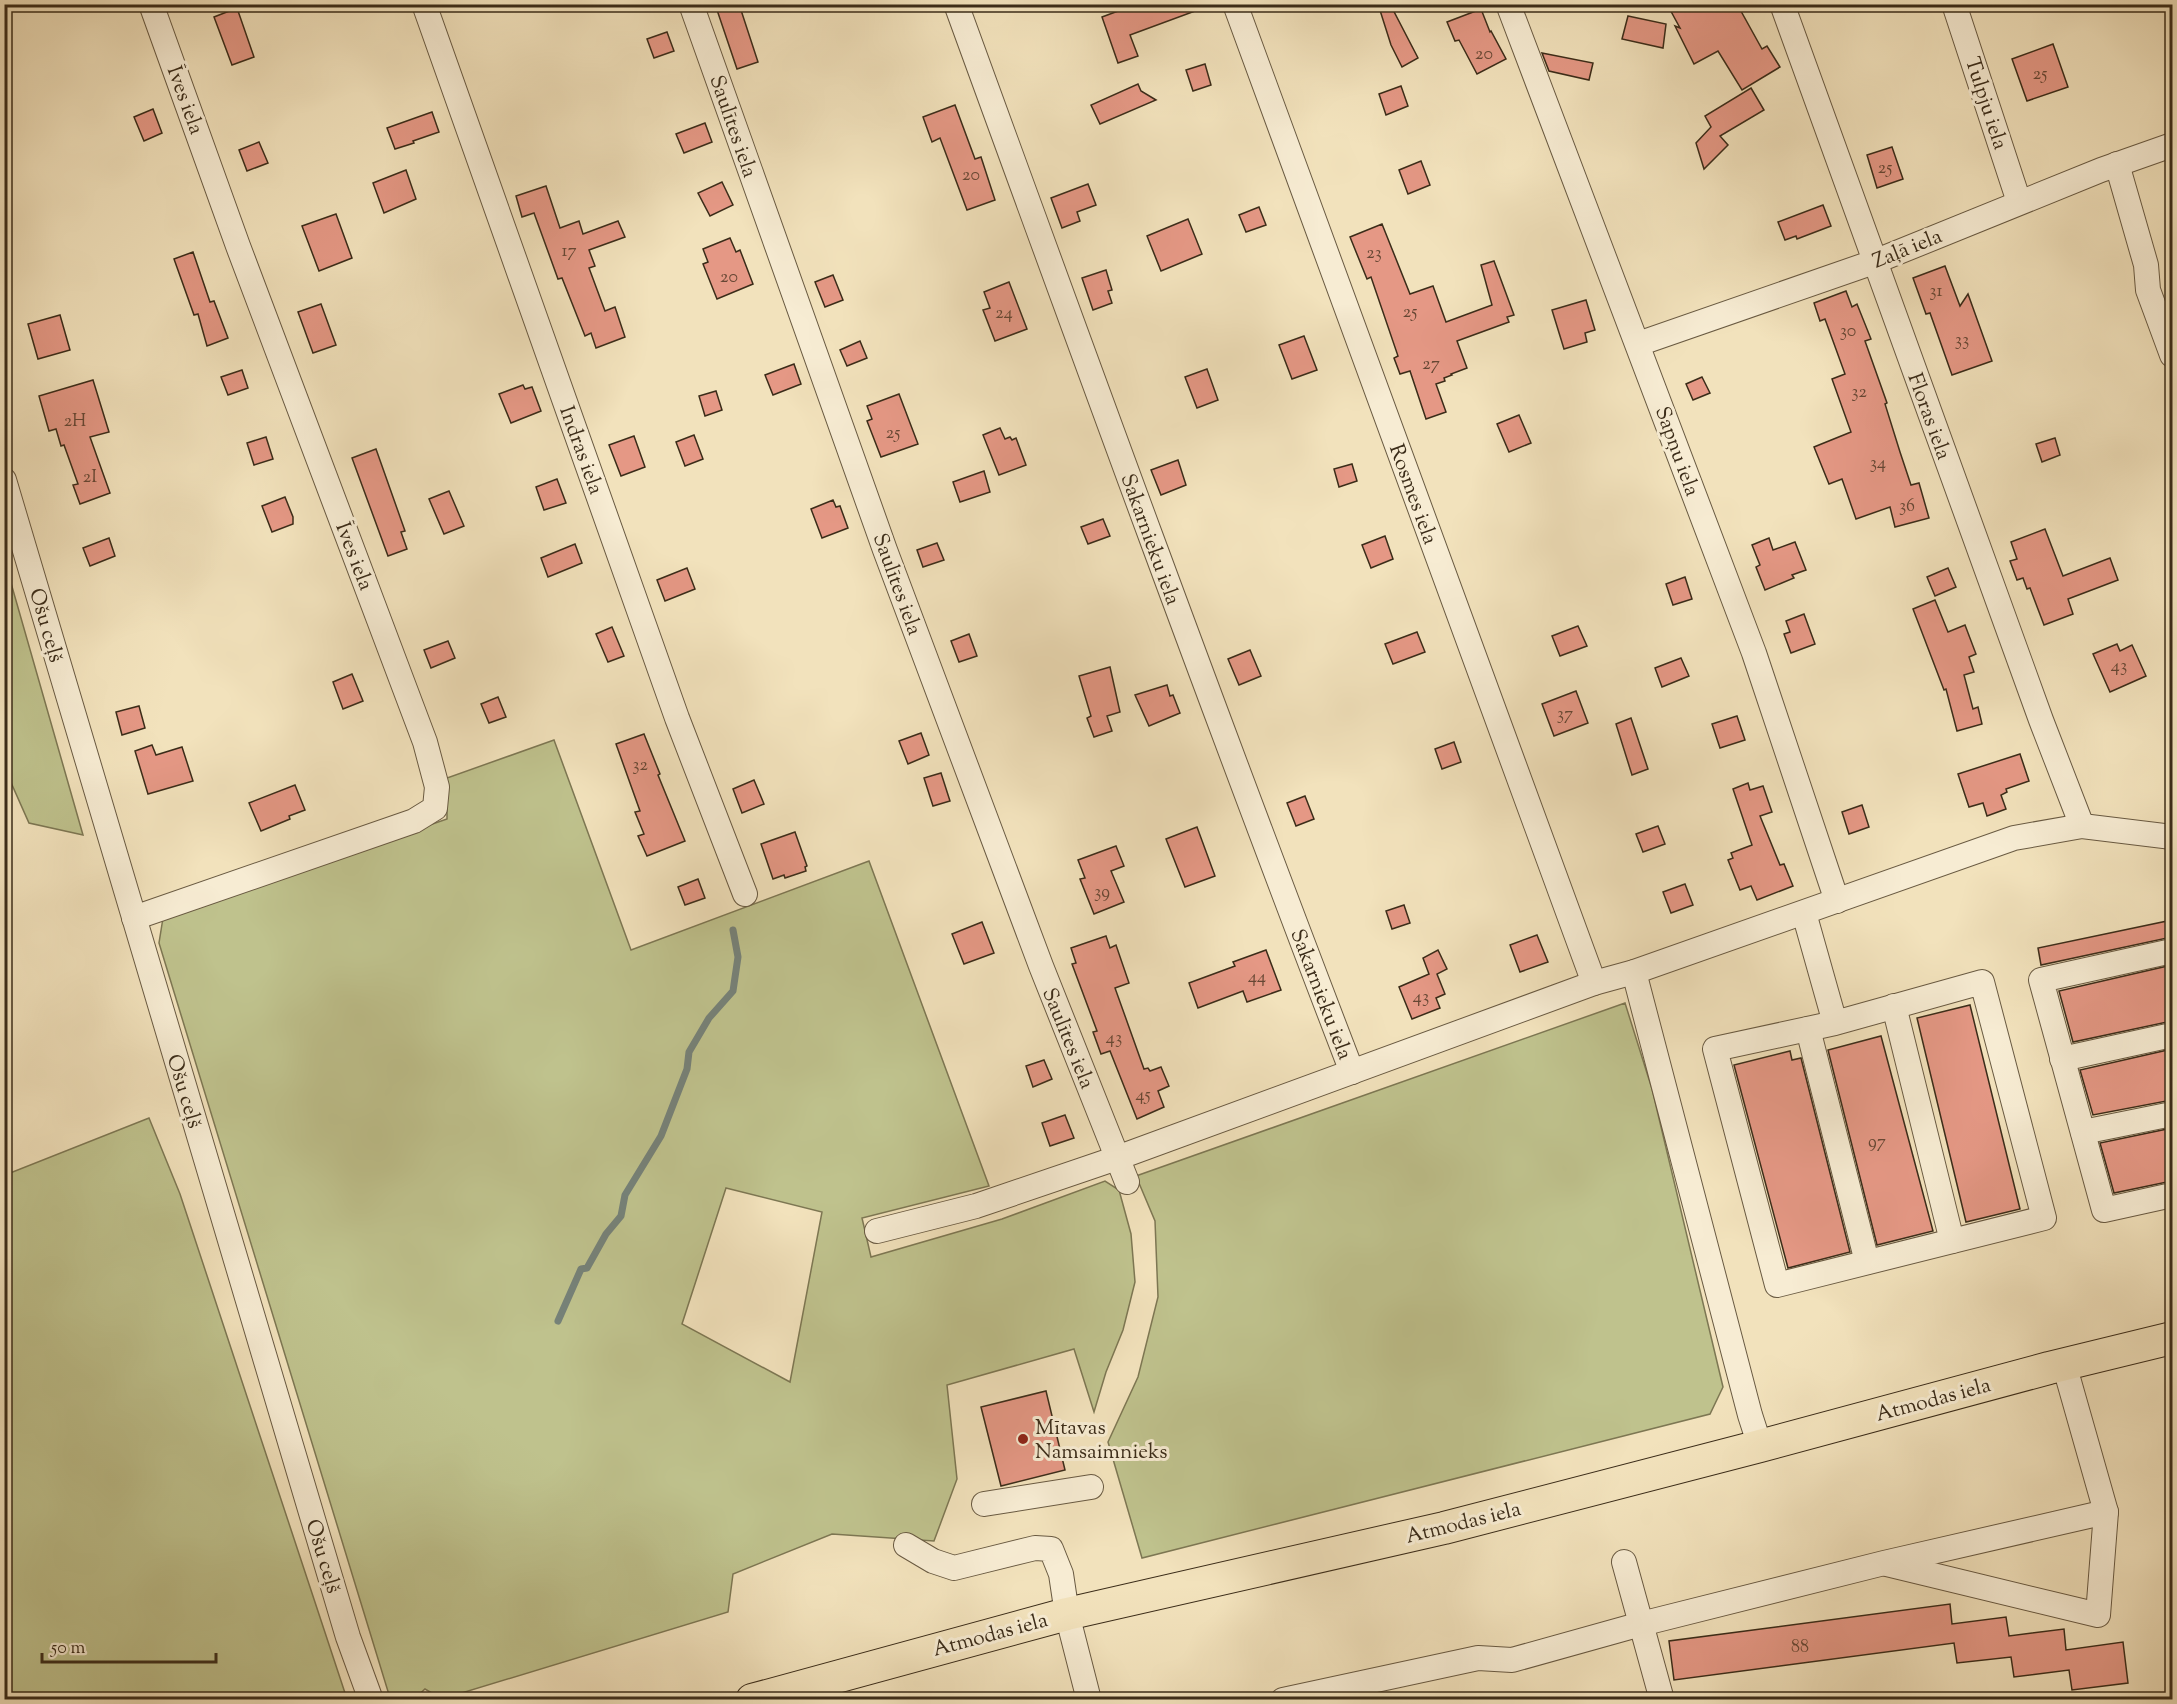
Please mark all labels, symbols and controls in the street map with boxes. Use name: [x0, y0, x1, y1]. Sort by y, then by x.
house number: 20: [1475, 42, 1493, 68]
street label: Tulpju iela: [1956, 53, 2014, 154]
street label: Īves iela: [158, 62, 210, 139]
house number: 25: [2033, 62, 2047, 88]
street label: Saulītes iela: [701, 71, 764, 182]
house number: 25: [1878, 156, 1892, 182]
house number: 20: [962, 163, 980, 189]
street label: Zaļā iela: [1868, 222, 1947, 277]
house number: 17: [561, 239, 577, 265]
house number: 23: [1366, 241, 1382, 267]
house number: 20: [720, 265, 738, 291]
house number: 31: [1929, 279, 1943, 305]
house number: 25: [1403, 300, 1417, 326]
house number: 24: [995, 301, 1013, 327]
house number: 30: [1840, 319, 1856, 345]
house number: 33: [1955, 328, 1969, 354]
house number: 27: [1422, 352, 1440, 378]
street label: Floras iela: [1899, 369, 1958, 464]
house number: 32: [1851, 380, 1867, 406]
street label: Indras iela: [550, 402, 610, 499]
street label: Sapņu iela: [1646, 403, 1706, 501]
house number: 2H: [64, 409, 86, 435]
house number: 25: [886, 421, 900, 447]
street label: Rosmes iela: [1380, 440, 1444, 549]
house number: 34: [1870, 451, 1886, 477]
house number: 2I: [83, 465, 97, 491]
street label: Sakarnieku iela: [1112, 470, 1187, 610]
house number: 36: [1899, 494, 1915, 520]
street label: Īves iela: [326, 518, 380, 595]
street label: Saulītes iela: [864, 530, 929, 640]
street label: Ošu ceļš: [20, 585, 70, 666]
house number: 43: [2111, 654, 2127, 680]
house number: 37: [1557, 702, 1573, 728]
house number: 32: [632, 753, 648, 779]
house number: 39: [1094, 880, 1110, 906]
street label: Sakarnieku iela: [1281, 925, 1359, 1065]
house number: 44: [1248, 965, 1266, 991]
street label: Saulītes iela: [1033, 984, 1101, 1094]
house number: 43: [1413, 985, 1429, 1011]
house number: 43: [1106, 1026, 1122, 1052]
street label: Ošu ceļš: [158, 1051, 209, 1132]
house number: 45: [1135, 1083, 1151, 1109]
house number: 97: [1868, 1130, 1886, 1156]
street label: Atmodas iela: [1873, 1371, 1995, 1431]
place label: Mītavas Namsaimnieks: [1035, 1414, 1168, 1468]
marker: Mītavas Namsaimnieks: [1016, 1432, 1030, 1446]
street label: Atmodas iela: [1403, 1495, 1525, 1553]
street label: Ošu ceļš: [297, 1516, 348, 1597]
street label: Atmodas iela: [930, 1606, 1052, 1666]
scale bar: [42, 1626, 216, 1664]
house number: 88: [1791, 1635, 1809, 1661]
text: 50 m: [50, 1636, 86, 1662]

